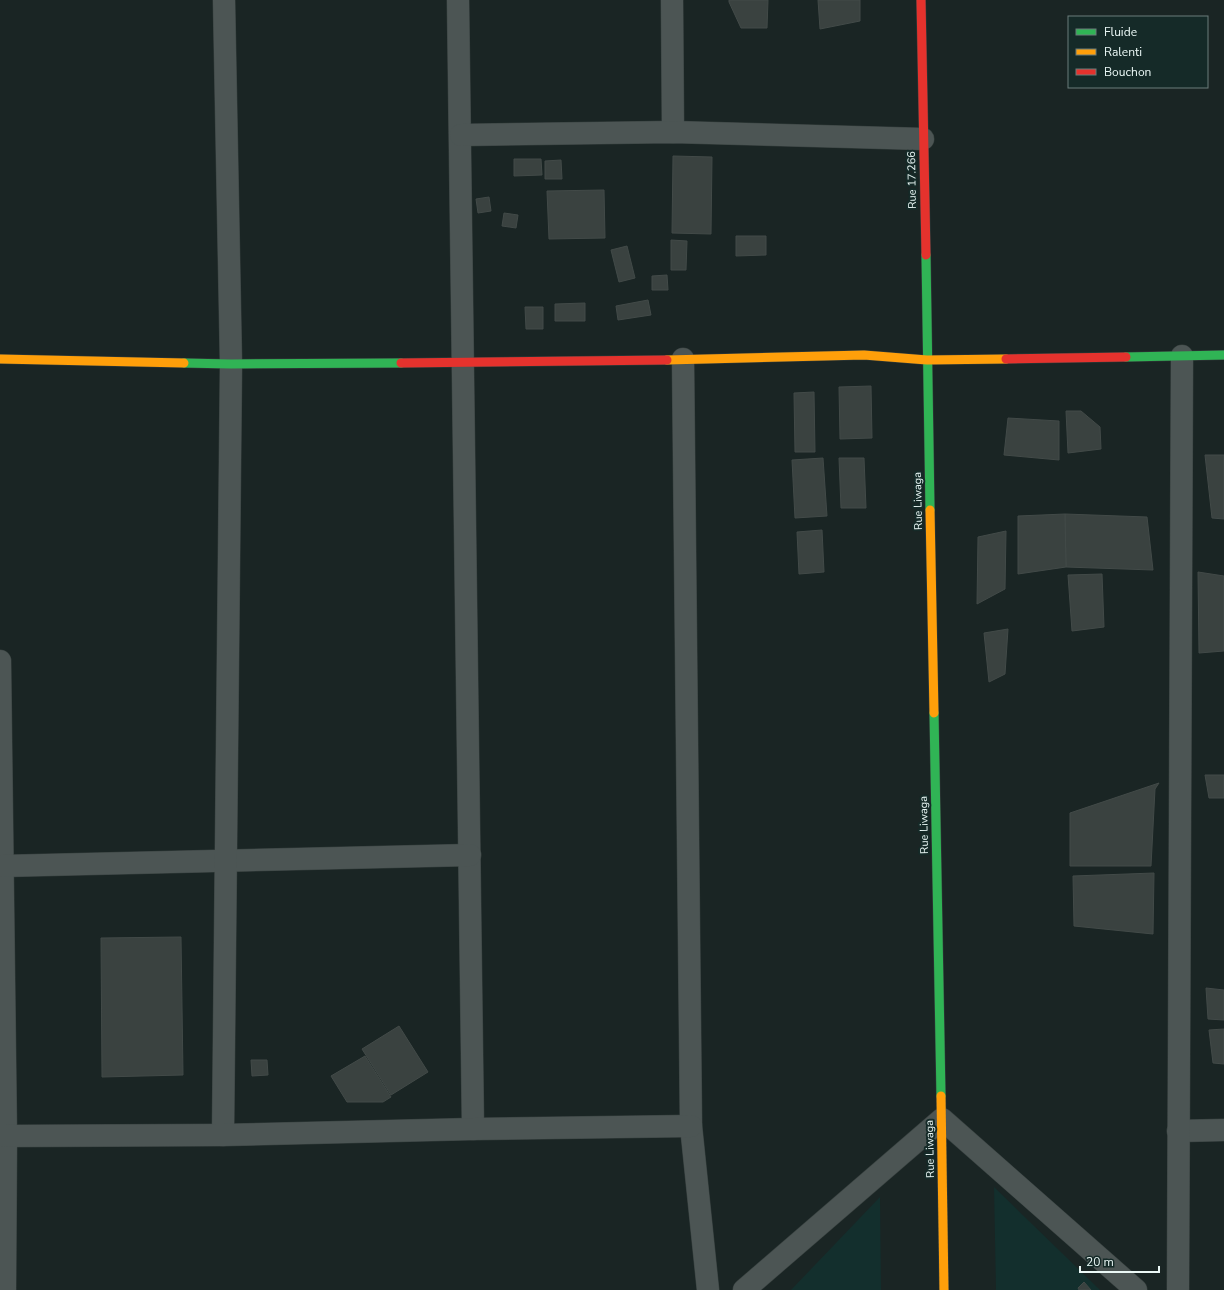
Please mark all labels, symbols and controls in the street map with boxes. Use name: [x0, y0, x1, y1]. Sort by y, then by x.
legend: [1068, 16, 1208, 88]
text: Fluide: [1104, 24, 1137, 40]
text: Ralenti: [1104, 44, 1142, 60]
text: Bouchon: [1104, 64, 1151, 80]
street label: Rue 17.266: [904, 151, 920, 209]
street label: Rue Liwaga: [910, 472, 926, 530]
street label: Rue Liwaga: [916, 796, 932, 854]
street label: Rue Liwaga: [922, 1120, 938, 1178]
scale bar: [1080, 1248, 1159, 1274]
text: 20 m: [1086, 1254, 1114, 1270]

